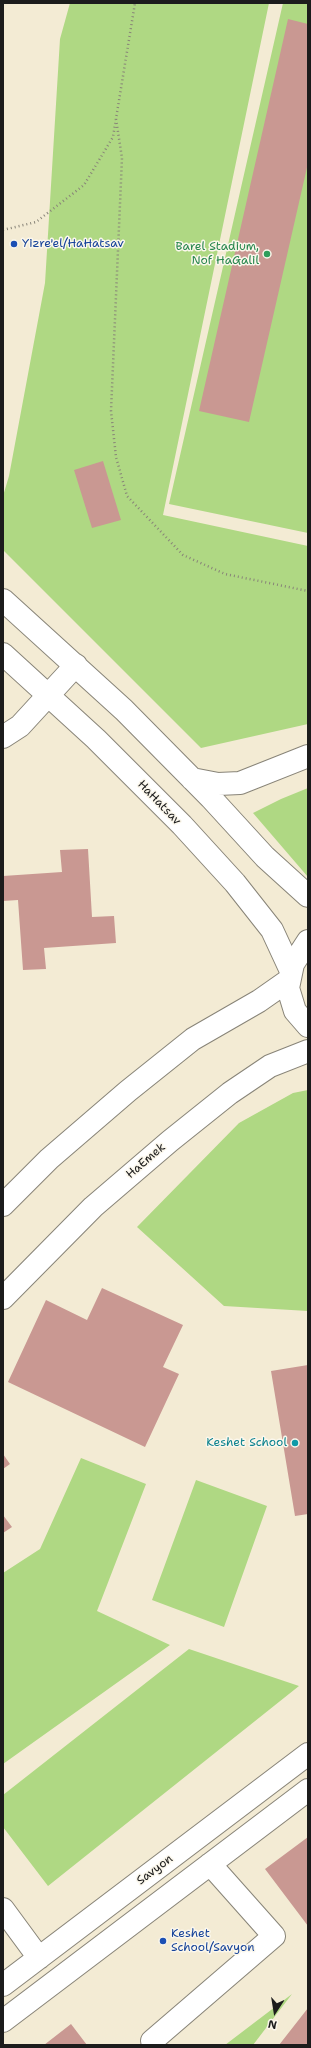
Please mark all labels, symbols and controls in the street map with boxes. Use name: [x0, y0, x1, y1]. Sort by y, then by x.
place label: Yizre'el/HaHatsav: [22, 237, 124, 251]
marker: Yizre'el/HaHatsav: [9, 239, 19, 249]
place label: Barel Stadium, Nof HaGalil: [176, 240, 259, 268]
marker: Barel Stadium, Nof HaGalil: [262, 249, 272, 259]
street label: HaHatsav: [134, 778, 184, 828]
street label: HaEmek: [124, 1140, 168, 1182]
place label: Keshet School: [206, 1436, 287, 1450]
marker: Keshet School: [290, 1438, 300, 1448]
street label: Savyon: [134, 1852, 176, 1888]
place label: Keshet School/Savyon: [171, 1927, 255, 1955]
marker: Keshet School/Savyon: [158, 1936, 168, 1946]
north arrow: [255, 1992, 295, 2032]
text: N: [267, 2016, 278, 2032]

